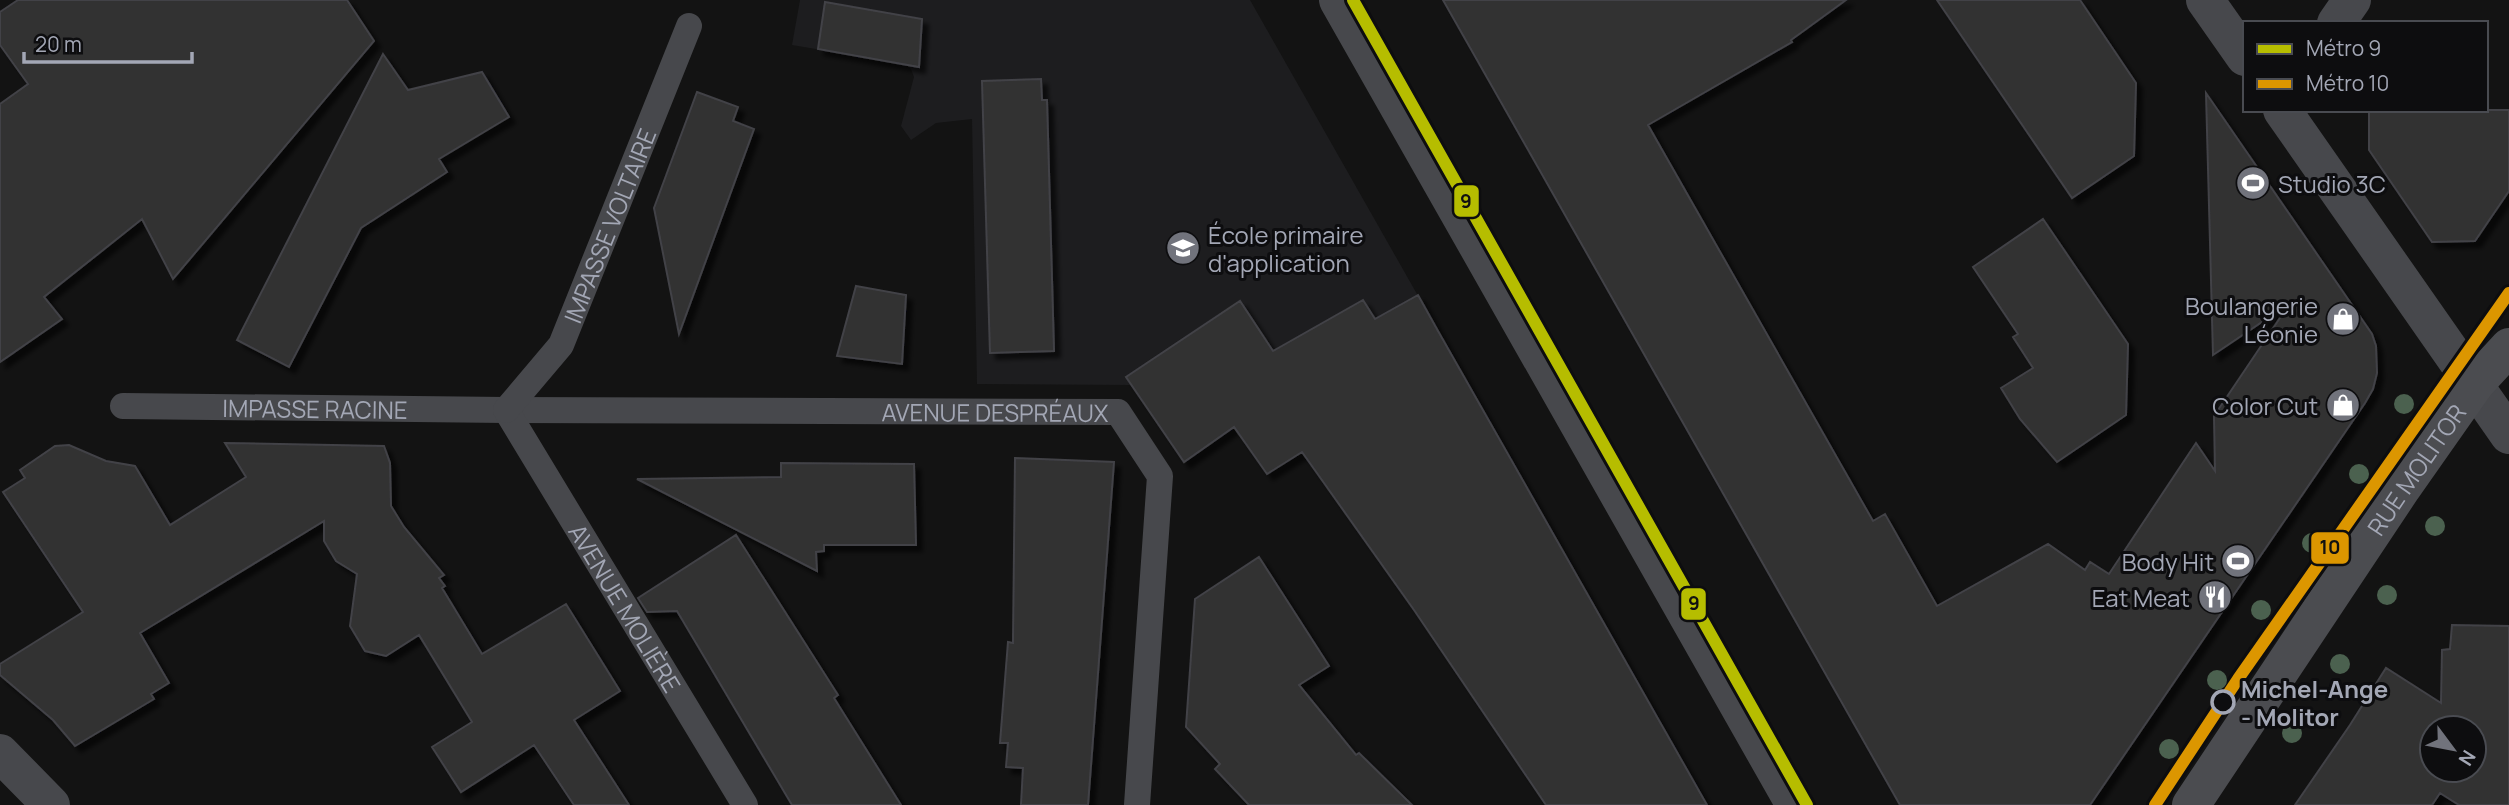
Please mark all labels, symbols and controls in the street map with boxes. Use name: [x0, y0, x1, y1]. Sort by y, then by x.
scale bar: [24, 21, 192, 65]
legend: [2243, 21, 2488, 112]
text: 20 m: [35, 30, 82, 58]
text: Métro 9: [2306, 34, 2381, 62]
text: Métro 10: [2306, 69, 2389, 97]
street label: IMPASSE VOLTAIRE: [555, 123, 663, 328]
sports icon: Studio 3C: [2234, 164, 2272, 202]
place label: Studio 3C: [2278, 167, 2386, 200]
line badge: 9: [1453, 184, 1480, 218]
text: 9: [1460, 188, 1472, 214]
place label: École primaire d'application: [1208, 218, 1363, 279]
school or university icon: École primaire d'application: [1164, 229, 1202, 267]
place label: Boulangerie Léonie: [2185, 289, 2318, 350]
shop icon: Boulangerie Léonie: [2324, 300, 2362, 338]
shop icon: Color Cut: [2324, 386, 2362, 424]
place label: Color Cut: [2212, 389, 2318, 422]
street label: IMPASSE RACINE: [222, 391, 408, 425]
street label: AVENUE DESPRÉAUX: [881, 395, 1109, 428]
street label: RUE MOLITOR: [2359, 397, 2473, 541]
street label: AVENUE MOLIÈRE: [562, 517, 689, 698]
line badge: 10: [2310, 531, 2350, 565]
text: 10: [2320, 534, 2340, 560]
sports icon: Body Hit: [2219, 542, 2257, 580]
place label: Body Hit: [2122, 545, 2214, 578]
restaurant icon: Eat Meat: [2196, 578, 2234, 616]
place label: Eat Meat: [2092, 581, 2190, 614]
line badge: 9: [1680, 587, 1707, 621]
text: 9: [1688, 590, 1700, 616]
place label: Michel-Ange - Molitor: [2241, 672, 2388, 733]
marker: Michel-Ange - Molitor: [2211, 690, 2235, 714]
north arrow: [2418, 714, 2488, 784]
text: N: [2453, 745, 2482, 771]

